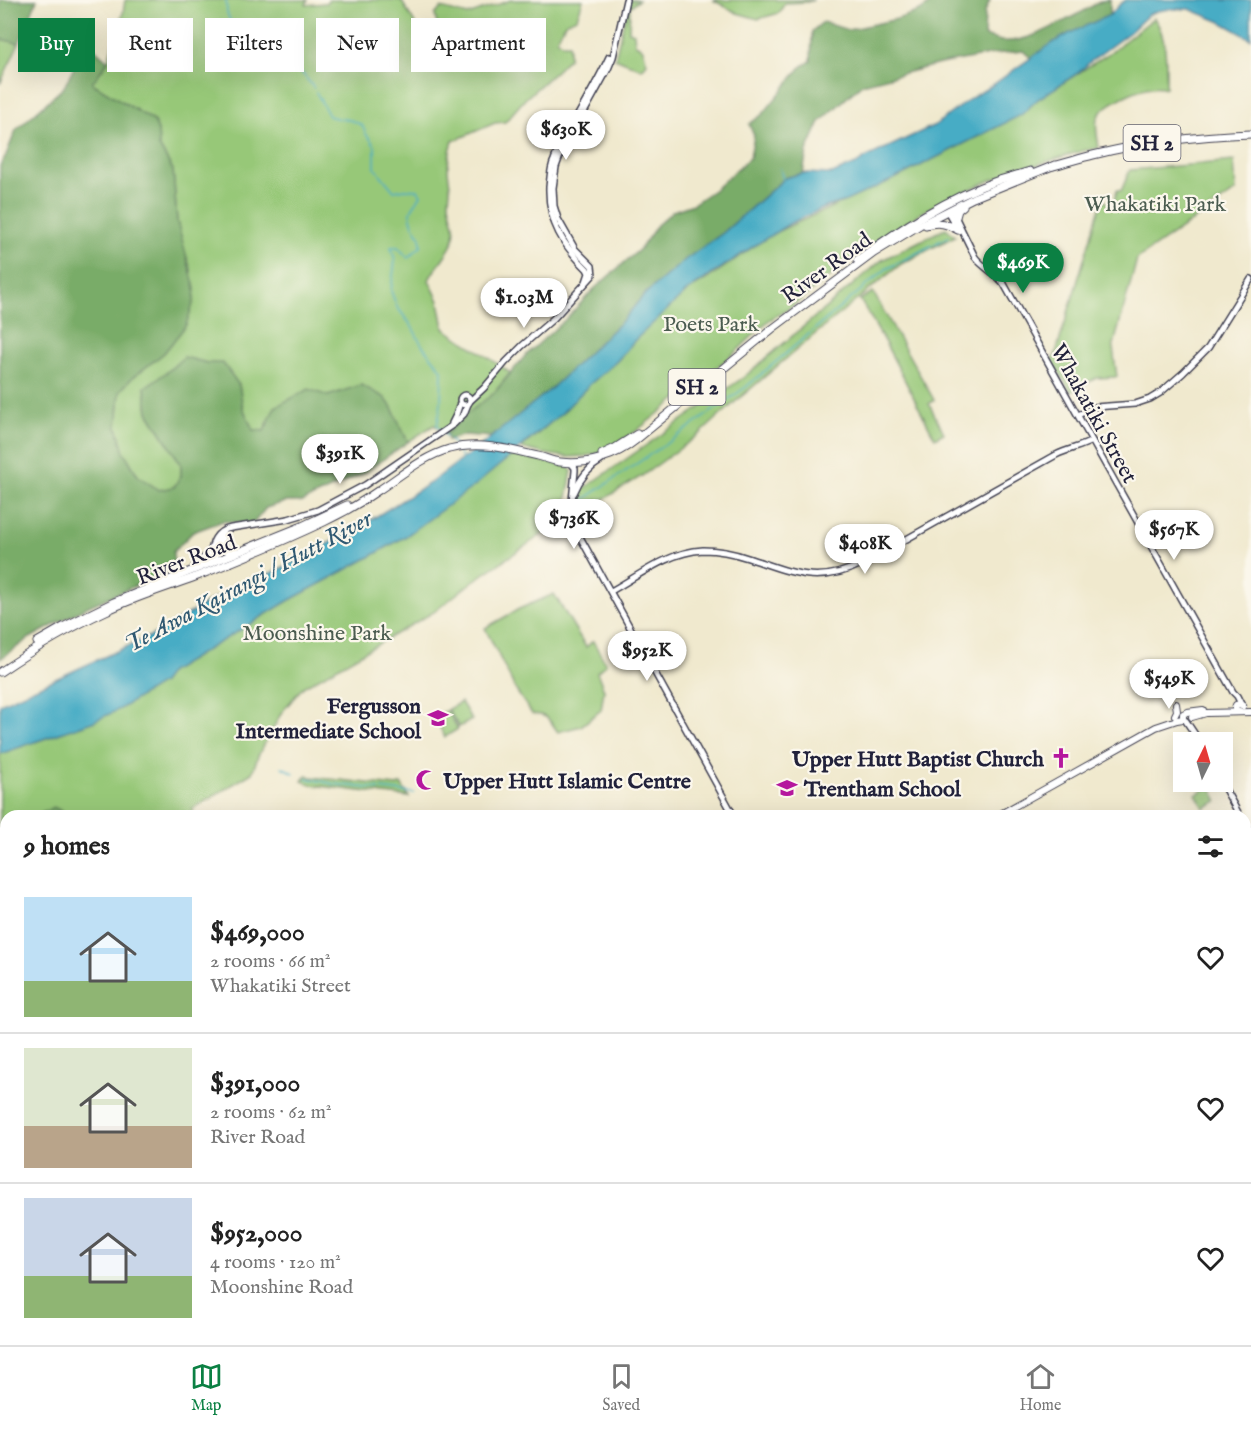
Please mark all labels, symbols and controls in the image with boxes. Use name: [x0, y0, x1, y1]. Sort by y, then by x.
chip: Buy: [18, 18, 95, 72]
chip: Rent: [107, 18, 193, 72]
chip: Filters: [205, 18, 304, 72]
chip: New: [316, 18, 399, 72]
chip: Apartment: [411, 18, 546, 72]
pin: $630K: [524, 110, 608, 161]
text: $630K: [540, 117, 592, 142]
road number: SH 2: [1124, 125, 1180, 161]
park label: Whakatiki Park: [1084, 191, 1226, 219]
street label: River Road: [777, 226, 878, 311]
pin: $469K: [981, 243, 1065, 294]
text: $469K: [997, 250, 1049, 275]
pin: $1.03M: [475, 278, 573, 329]
text: $1.03M: [495, 285, 553, 310]
park label: Poets Park: [663, 311, 759, 339]
street label: Whakatiki Street: [1043, 339, 1143, 489]
road number: SH 2: [668, 369, 726, 405]
pin: $391K: [298, 434, 382, 485]
text: $391K: [315, 441, 365, 466]
pin: $736K: [532, 499, 616, 550]
water label: Te Awa Kairangi / Hutt River: [120, 503, 379, 661]
text: $736K: [549, 506, 599, 531]
pin: $567K: [1132, 510, 1216, 561]
text: $567K: [1149, 517, 1199, 542]
pin: $408K: [823, 524, 907, 575]
street label: River Road: [133, 529, 241, 593]
text: $408K: [838, 531, 892, 556]
park label: Moonshine Park: [242, 620, 392, 648]
pin: $952K: [605, 631, 689, 682]
text: $952K: [622, 638, 672, 663]
pin: $549K: [1127, 659, 1211, 710]
text: $549K: [1143, 666, 1195, 691]
place label: Fergusson Intermediate School: [236, 693, 422, 746]
school or university icon: Fergusson Intermediate School: [426, 706, 450, 730]
north arrow: [1173, 732, 1233, 792]
map controls: [1173, 732, 1233, 792]
place label: Upper Hutt Baptist Church: [791, 746, 1044, 774]
church icon: Upper Hutt Baptist Church: [1049, 746, 1073, 770]
mosque icon: Upper Hutt Islamic Centre: [414, 768, 438, 792]
place label: Upper Hutt Islamic Centre: [442, 768, 691, 796]
school or university icon: Trentham School: [775, 776, 799, 800]
place label: Trentham School: [803, 776, 962, 804]
text: 9 homes: [24, 830, 110, 863]
icon: filters: [1194, 830, 1227, 863]
text: $469,000: [210, 916, 305, 949]
icon: home: [72, 921, 144, 993]
icon: heart: [1194, 941, 1227, 974]
text: 2 rooms · 66 m²: [210, 949, 331, 974]
text: Whakatiki Street: [210, 974, 351, 999]
text: $391,000: [210, 1067, 300, 1100]
icon: home: [72, 1072, 144, 1144]
icon: heart: [1194, 1092, 1227, 1125]
text: 2 rooms · 62 m²: [210, 1100, 332, 1125]
text: River Road: [210, 1125, 305, 1150]
text: $952,000: [210, 1217, 303, 1250]
icon: home: [72, 1222, 144, 1294]
icon: heart: [1194, 1242, 1227, 1275]
text: 4 rooms · 120 m²: [210, 1250, 341, 1275]
text: Moonshine Road: [210, 1275, 353, 1300]
tab: Map: [190, 1360, 223, 1416]
tab: Saved: [602, 1360, 640, 1416]
tab: Home: [1020, 1360, 1061, 1416]

